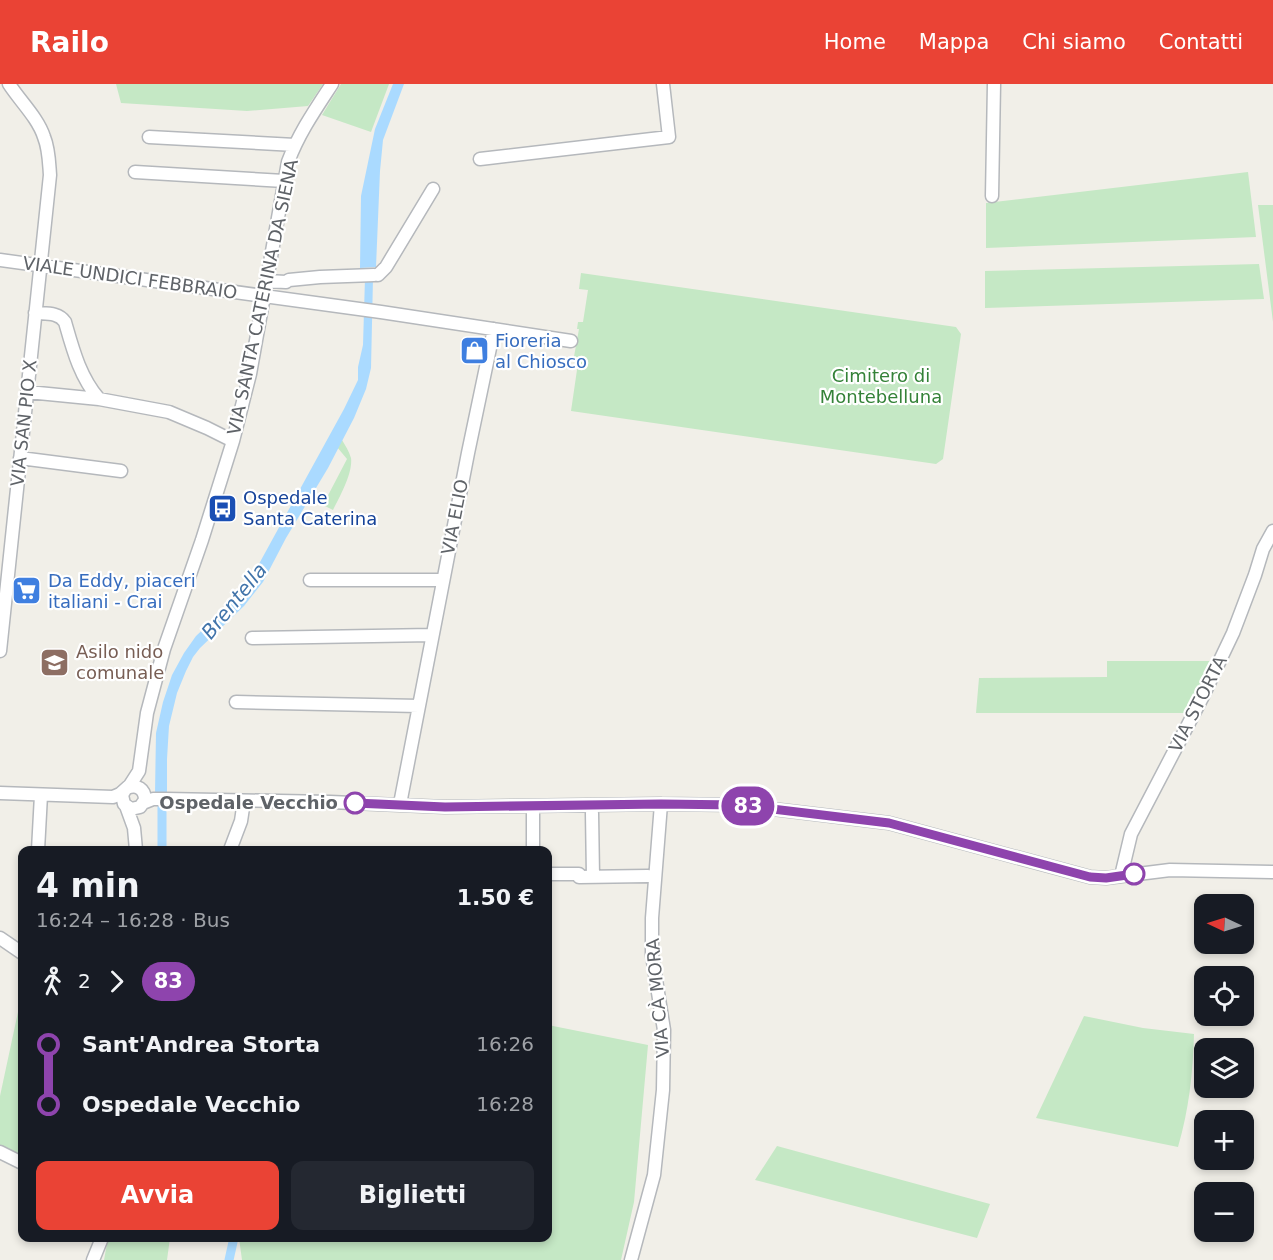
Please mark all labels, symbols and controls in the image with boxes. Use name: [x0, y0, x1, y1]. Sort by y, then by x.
text: Railo: [30, 26, 109, 59]
text: Home: [824, 30, 886, 54]
text: Mappa: [919, 30, 989, 54]
text: Chi siamo: [1022, 30, 1126, 54]
text: Contatti: [1159, 30, 1243, 54]
street label: VIA SANTA CATERINA DA SIENA: [223, 156, 302, 437]
street label: VIALE UNDICI FEBBRAIO: [21, 252, 239, 303]
place label: Fioreria al Chiosco: [495, 330, 587, 372]
shop icon: Fioreria al Chiosco: [458, 335, 490, 367]
street label: VIA SAN PIO X: [6, 359, 41, 487]
park label: Cimitero di Montebelluna: [820, 365, 942, 407]
street label: VIA ELIO: [437, 477, 472, 556]
place label: Ospedale Santa Caterina: [243, 487, 377, 529]
bus stop icon: Ospedale Santa Caterina: [206, 492, 238, 524]
water label: Brentella: [196, 558, 272, 644]
place label: Da Eddy, piaceri italiani - Crai: [48, 570, 196, 612]
supermarket icon: Da Eddy, piaceri italiani - Crai: [11, 575, 43, 607]
place label: Asilo nido comunale: [76, 641, 164, 683]
school or university icon: Asilo nido comunale: [39, 646, 71, 678]
street label: VIA STORTA: [1164, 651, 1231, 755]
line badge: 83: [721, 786, 775, 826]
place label: Ospedale Vecchio: [159, 792, 338, 813]
marker: Ospedale Vecchio: [344, 792, 366, 814]
text: 83: [733, 794, 763, 818]
unlabelled marker: [1123, 863, 1145, 885]
text: 4 min: [36, 866, 140, 905]
text: 1.50 €: [457, 885, 534, 910]
north arrow: [1194, 894, 1254, 954]
map controls: [1194, 894, 1254, 1242]
text: 16:24 – 16:28 · Bus: [36, 908, 230, 932]
street label: VIA CÀ MORA: [642, 937, 673, 1059]
icon: walk: [36, 965, 69, 998]
icon: forward: [100, 965, 133, 998]
button: locate: [1194, 966, 1254, 1026]
text: 2: [78, 969, 91, 993]
text: 83: [154, 969, 183, 993]
text: Sant'Andrea Storta: [82, 1032, 320, 1057]
text: 16:26: [476, 1032, 534, 1056]
button: layers: [1194, 1038, 1254, 1098]
text: Ospedale Vecchio: [82, 1092, 300, 1117]
text: 16:28: [476, 1092, 534, 1116]
button: +: [1194, 1110, 1254, 1170]
button: Avvia: [36, 1161, 279, 1230]
button: Biglietti: [291, 1161, 534, 1230]
button: −: [1194, 1182, 1254, 1242]

